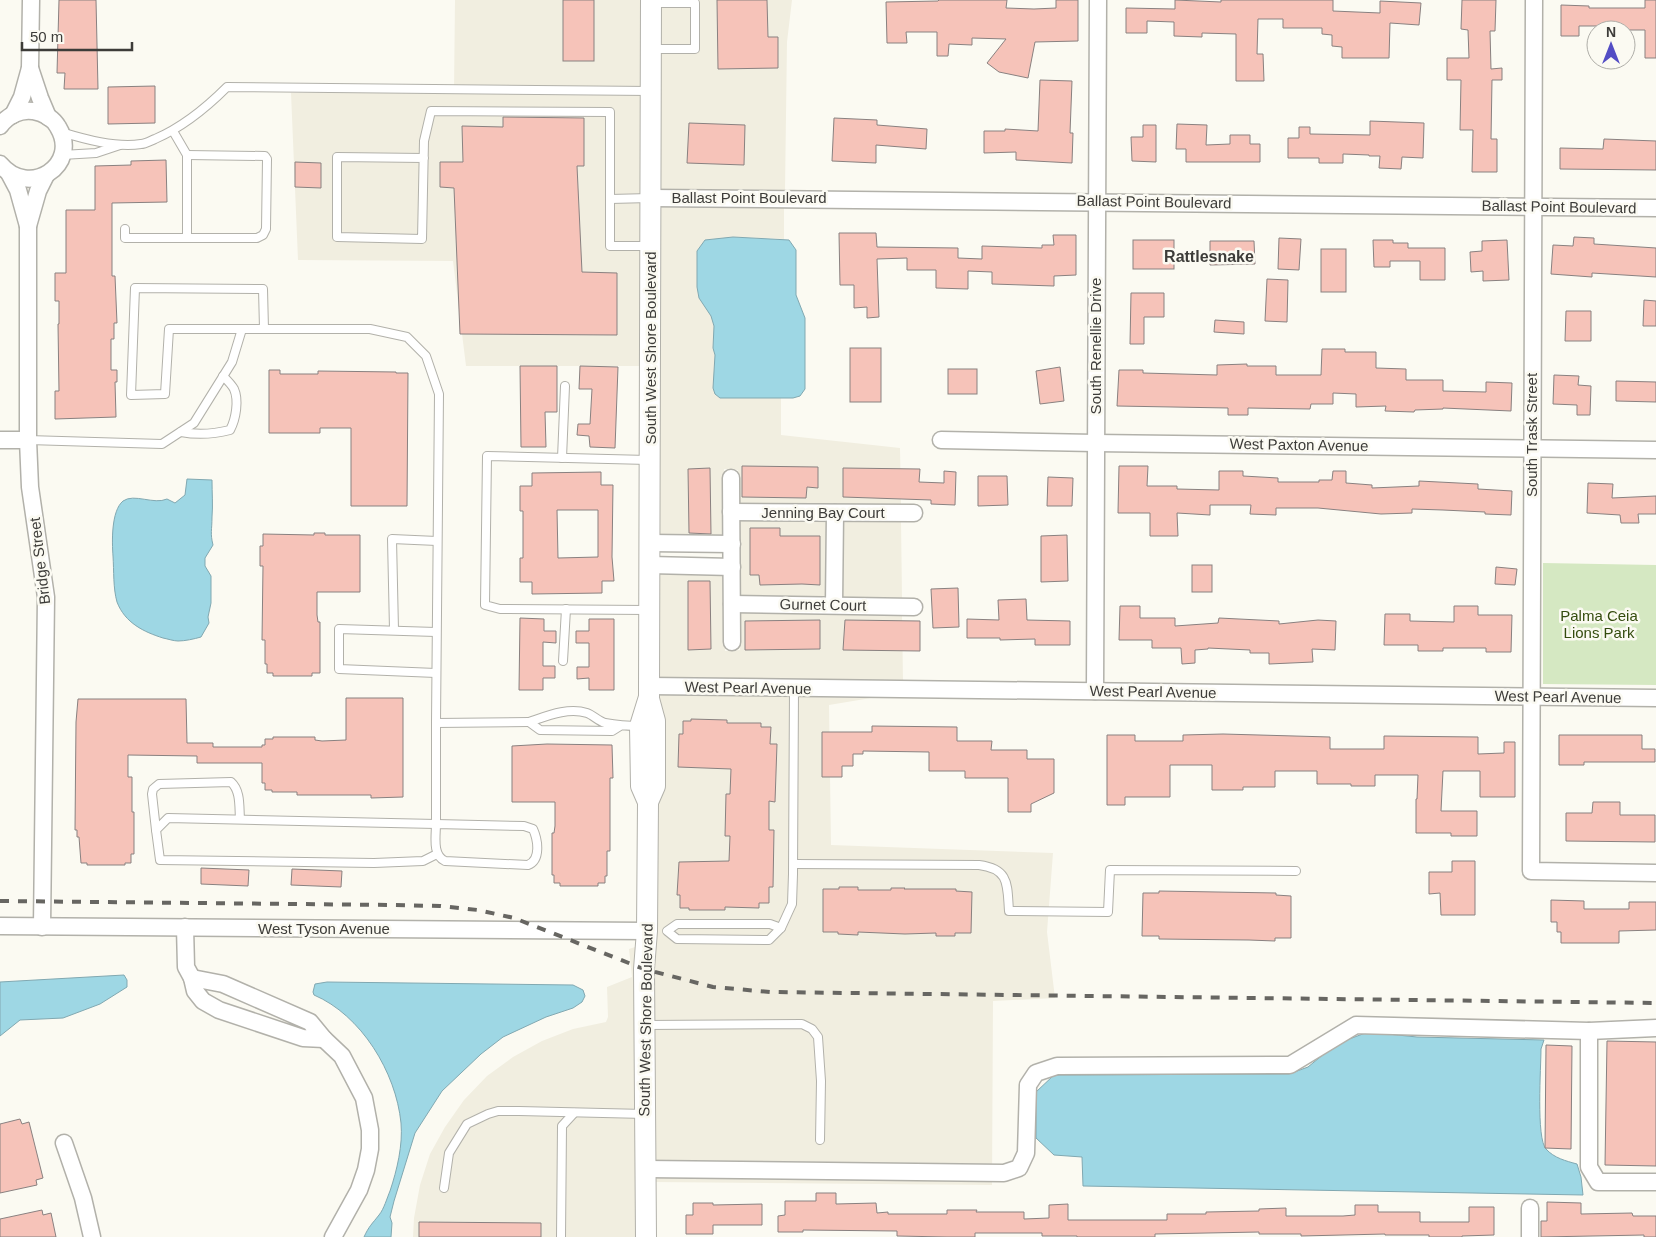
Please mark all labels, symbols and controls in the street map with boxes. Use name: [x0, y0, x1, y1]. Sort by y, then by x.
scale bar: [22, 20, 132, 52]
north arrow: [1586, 20, 1636, 70]
text: N: [1606, 24, 1616, 40]
text: 50 m: [30, 28, 63, 45]
street label: Ballast Point Boulevard: [671, 189, 827, 206]
street label: Ballast Point Boulevard: [1076, 192, 1232, 211]
street label: Ballast Point Boulevard: [1481, 197, 1637, 216]
district label: Rattlesnake: [1164, 248, 1254, 265]
street label: South West Shore Boulevard: [642, 251, 659, 445]
street label: South Renellie Drive: [1087, 278, 1104, 414]
street label: South Trask Street: [1523, 372, 1540, 497]
street label: West Paxton Avenue: [1230, 435, 1369, 454]
street label: Jenning Bay Court: [761, 504, 886, 521]
street label: Bridge Street: [26, 516, 53, 606]
street label: Gurnet Court: [780, 595, 867, 614]
park label: Palma Ceia Lions Park: [1560, 607, 1638, 641]
street label: West Pearl Avenue: [684, 678, 812, 697]
street label: West Pearl Avenue: [1089, 682, 1217, 701]
street label: West Pearl Avenue: [1494, 687, 1622, 706]
street label: West Tyson Avenue: [258, 920, 390, 937]
street label: South West Shore Boulevard: [635, 923, 656, 1117]

